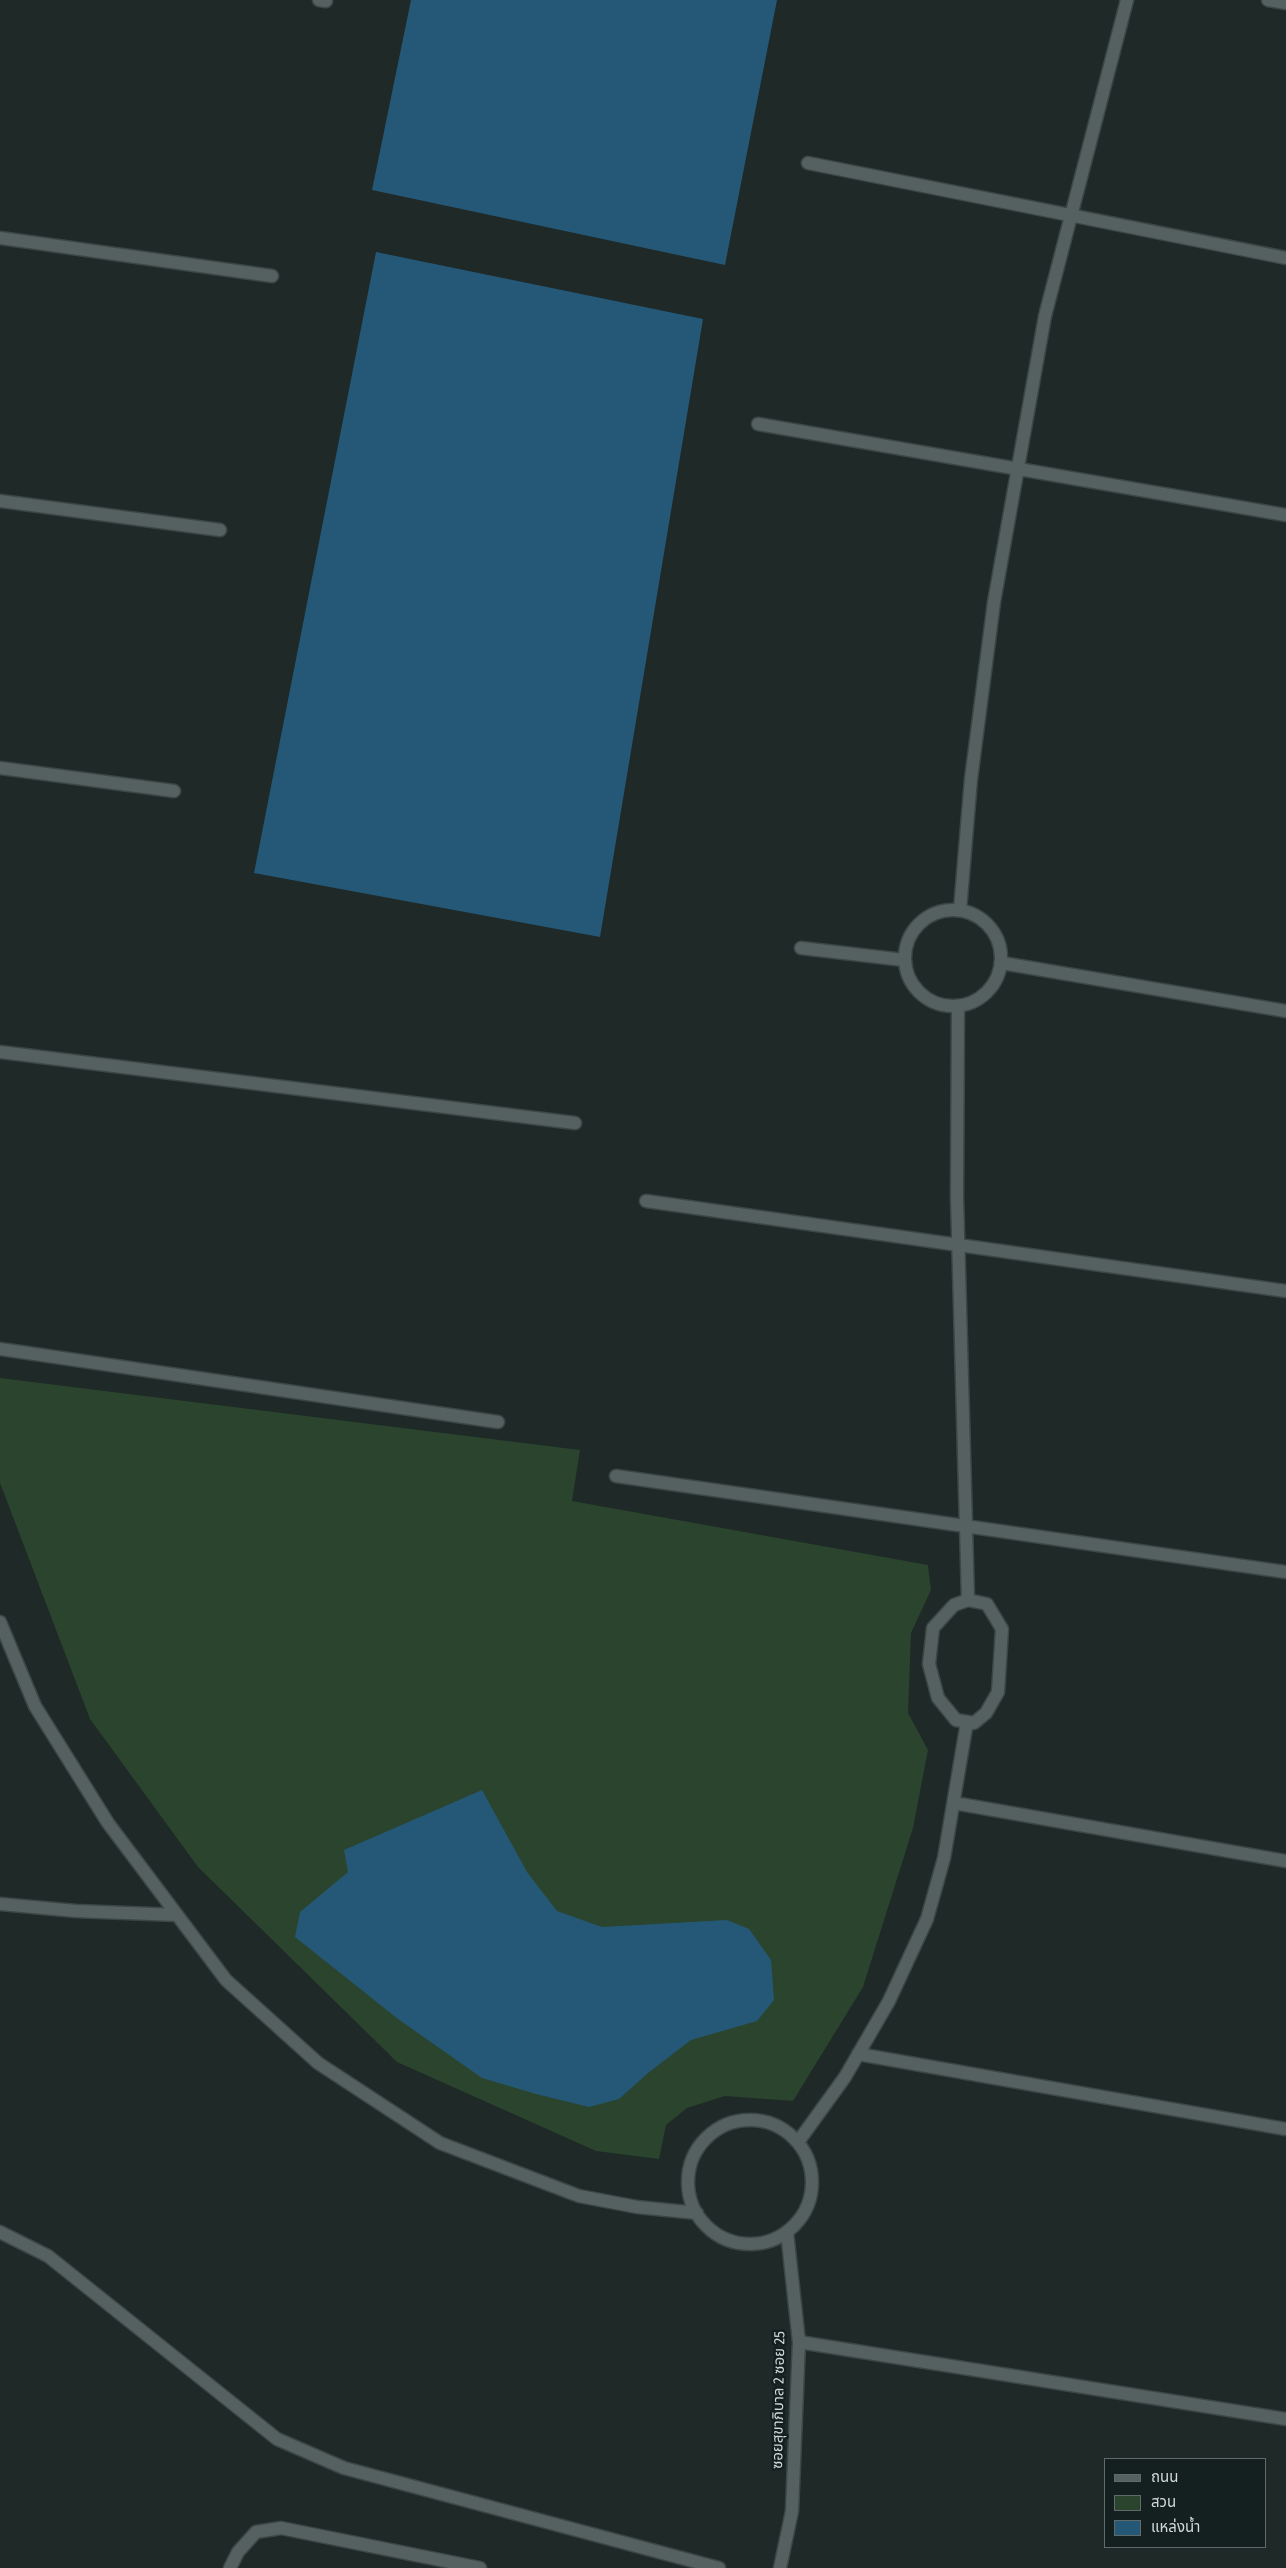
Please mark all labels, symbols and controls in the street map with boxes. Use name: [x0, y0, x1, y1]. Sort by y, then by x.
street label: ซอยสุขาภิบาล 2 ซอย 25: [769, 2331, 789, 2469]
legend: [1104, 2458, 1266, 2548]
text: ถนน: [1151, 2468, 1178, 2486]
text: สวน: [1151, 2493, 1176, 2511]
text: แหล่งน้ำ: [1151, 2518, 1200, 2536]

